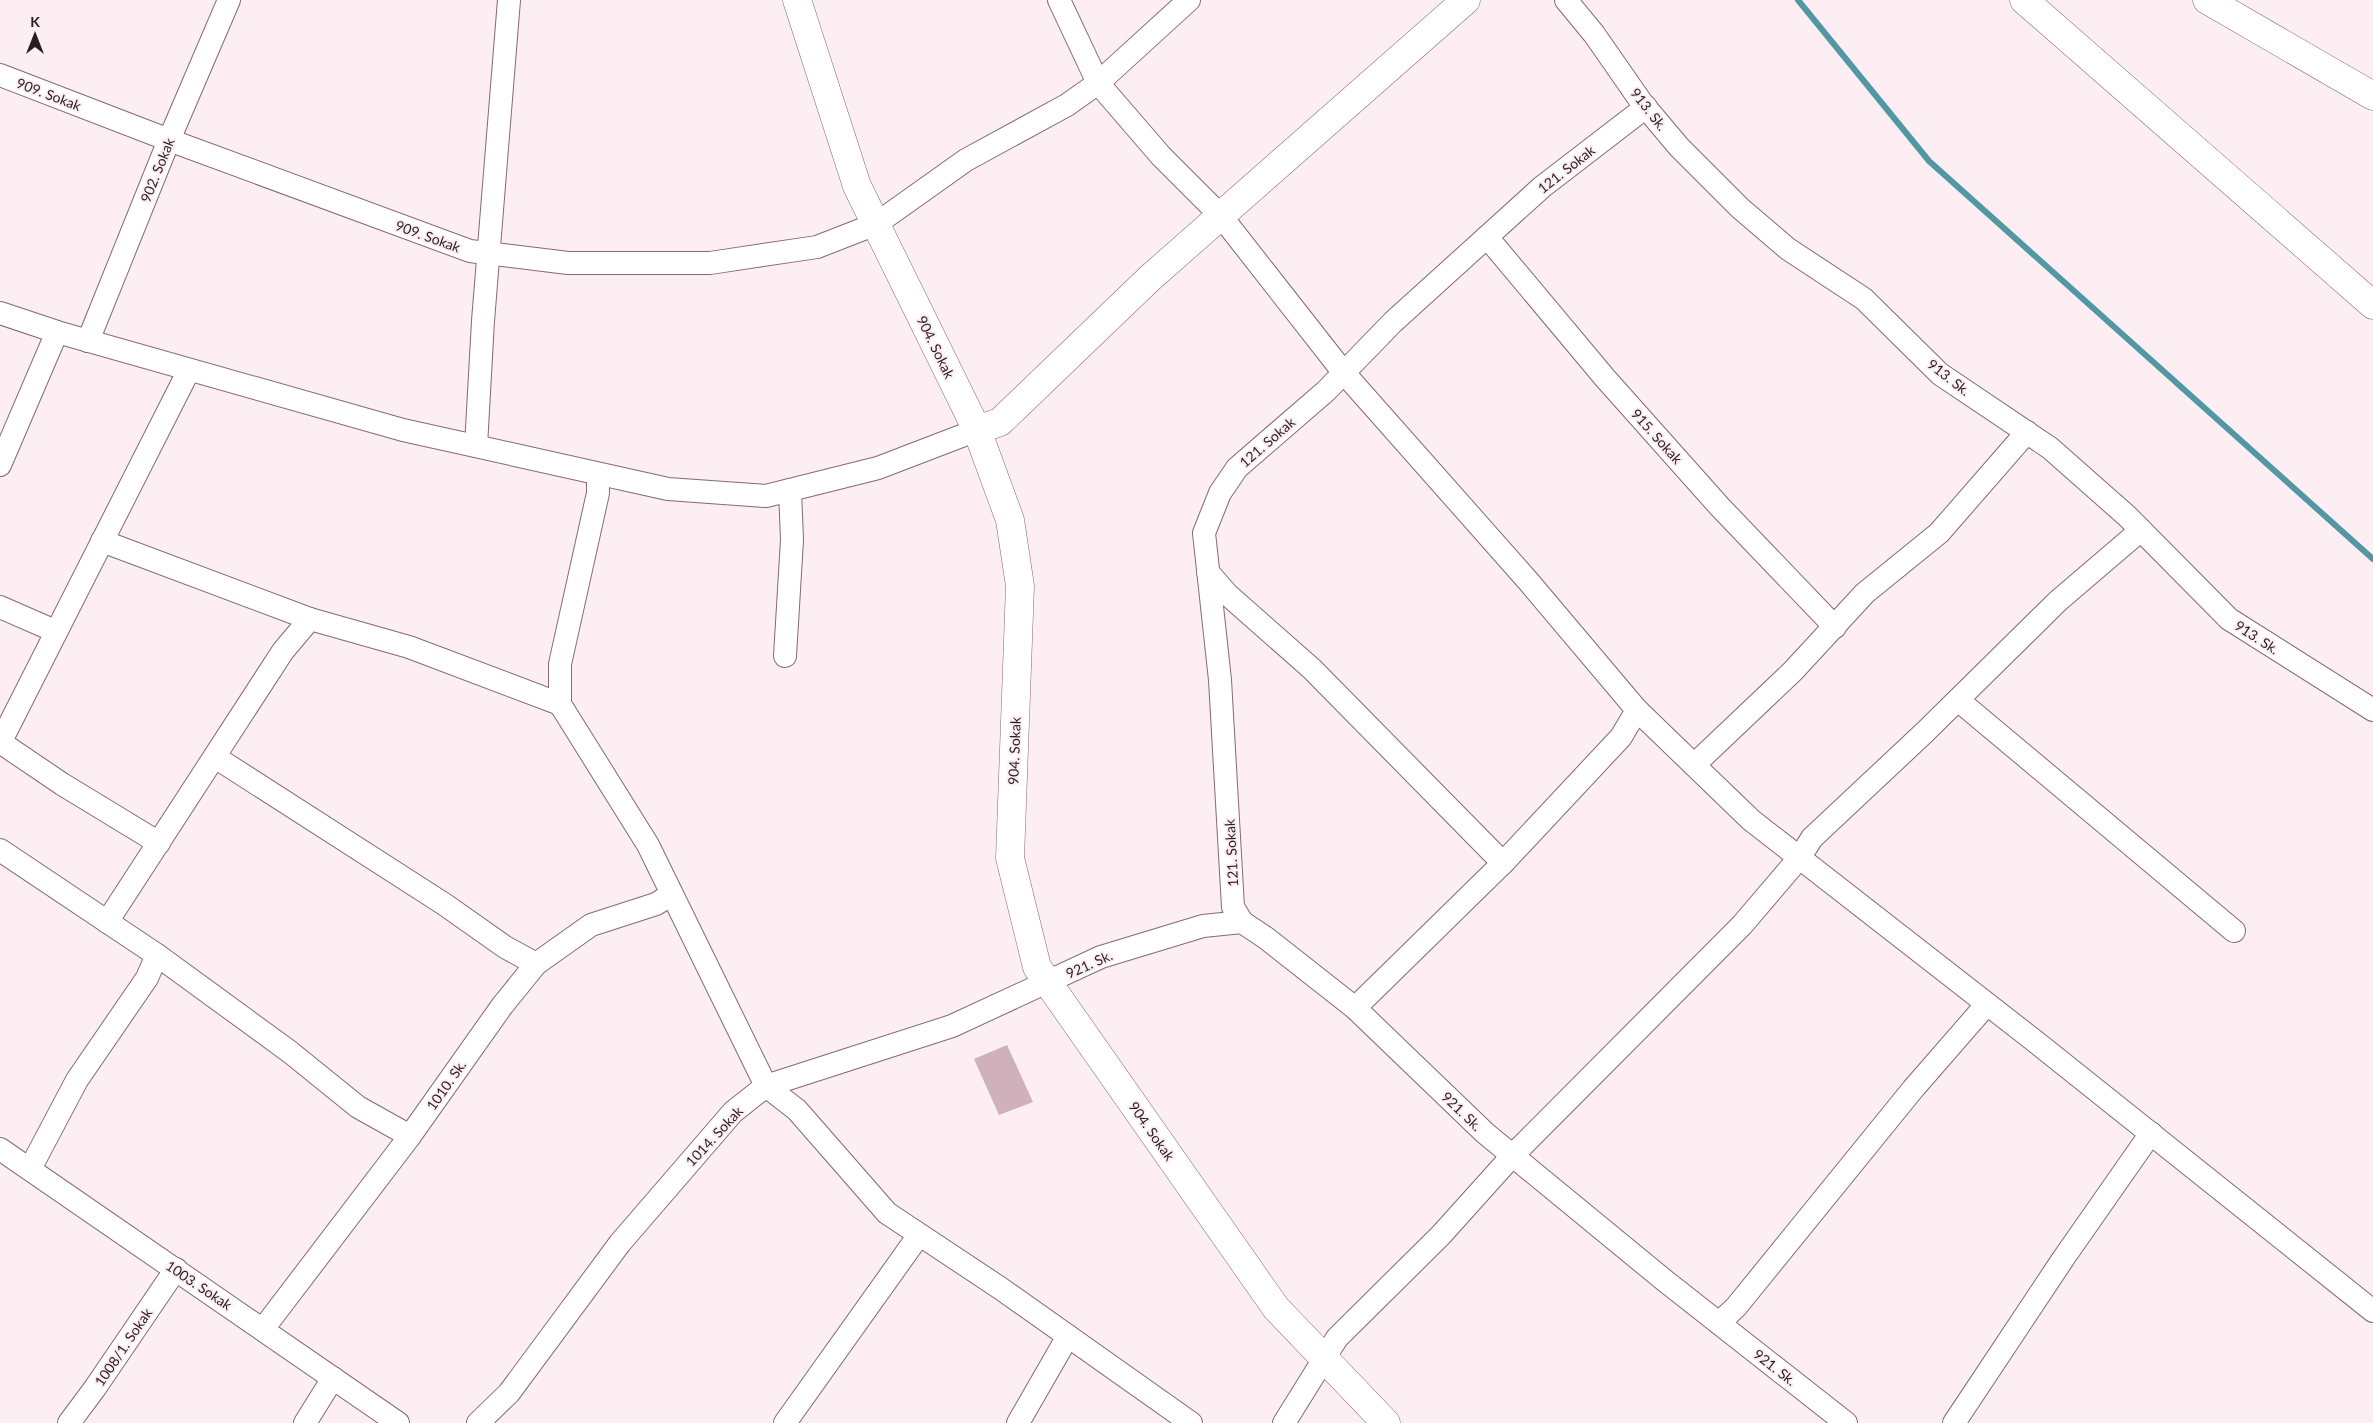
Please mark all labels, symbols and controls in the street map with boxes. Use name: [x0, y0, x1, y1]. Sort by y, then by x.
north arrow: [10, 10, 60, 60]
text: K: [30, 13, 40, 30]
street label: 909. Sokak: [14, 74, 85, 114]
street label: 913. Sk.: [1627, 84, 1671, 134]
street label: 902. Sokak: [136, 135, 178, 205]
street label: 121. Sokak: [1534, 141, 1599, 197]
street label: 909. Sokak: [393, 216, 464, 256]
street label: 904. Sokak: [913, 313, 959, 382]
street label: 913. Sk.: [1924, 355, 1974, 399]
street label: 915. Sokak: [1628, 405, 1687, 468]
street label: 121. Sokak: [1236, 413, 1299, 471]
street label: 913. Sk.: [2232, 616, 2282, 658]
street label: 904. Sokak: [1004, 716, 1024, 785]
street label: 121. Sokak: [1221, 818, 1241, 887]
street label: 921. Sk.: [1063, 946, 1115, 982]
street label: 1010. Sk.: [423, 1057, 469, 1113]
street label: 921. Sk.: [1438, 1088, 1486, 1134]
street label: 904. Sokak: [1126, 1098, 1179, 1164]
street label: 1014. Sokak: [682, 1102, 747, 1170]
street label: 1003. Sokak: [163, 1257, 236, 1314]
street label: 1008/1. Sokak: [91, 1304, 156, 1389]
street label: 921. Sk.: [1750, 1345, 1800, 1389]

